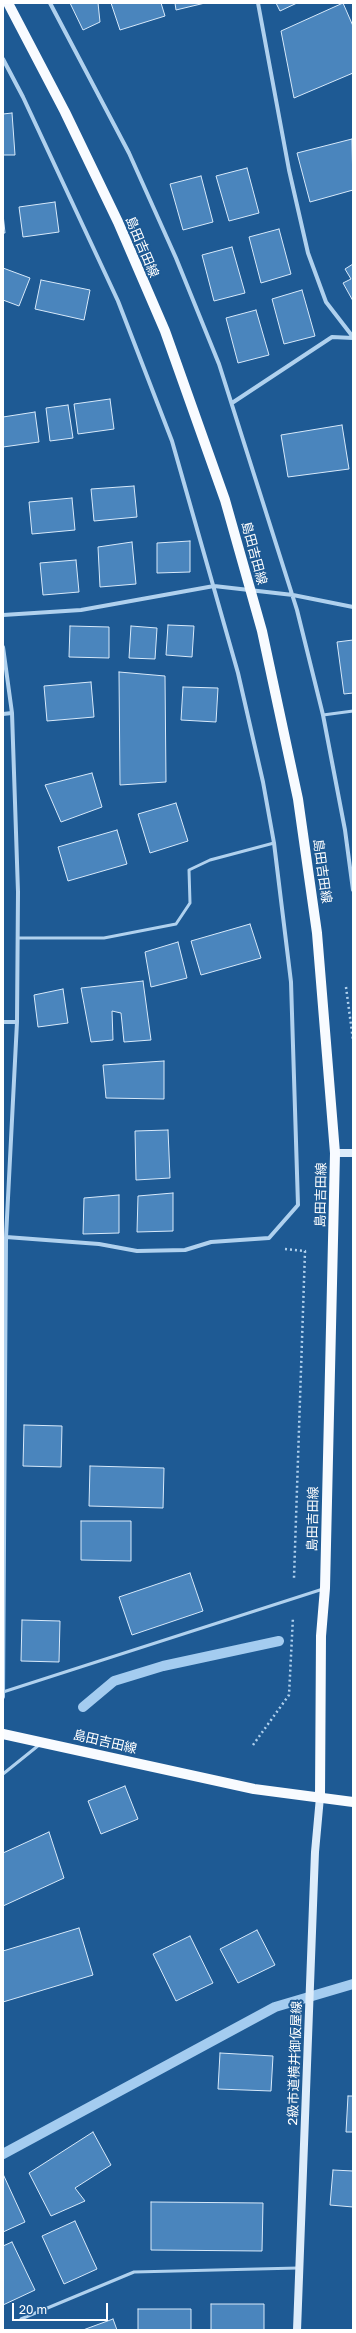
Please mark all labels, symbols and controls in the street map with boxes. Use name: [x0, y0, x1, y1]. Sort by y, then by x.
street label: 島田吉田線: [122, 214, 162, 280]
street label: 島田吉田線: [238, 520, 270, 586]
street label: 島田吉田線: [310, 838, 334, 904]
street label: 島田吉田線: [313, 1162, 329, 1228]
street label: 島田吉田線: [305, 1486, 321, 1552]
street label: 島田吉田線: [72, 1727, 138, 1757]
street label: 2級市道横井御仮屋線: [285, 2000, 305, 2126]
scale bar: [14, 2295, 110, 2321]
text: 20 m: [19, 2302, 47, 2317]

